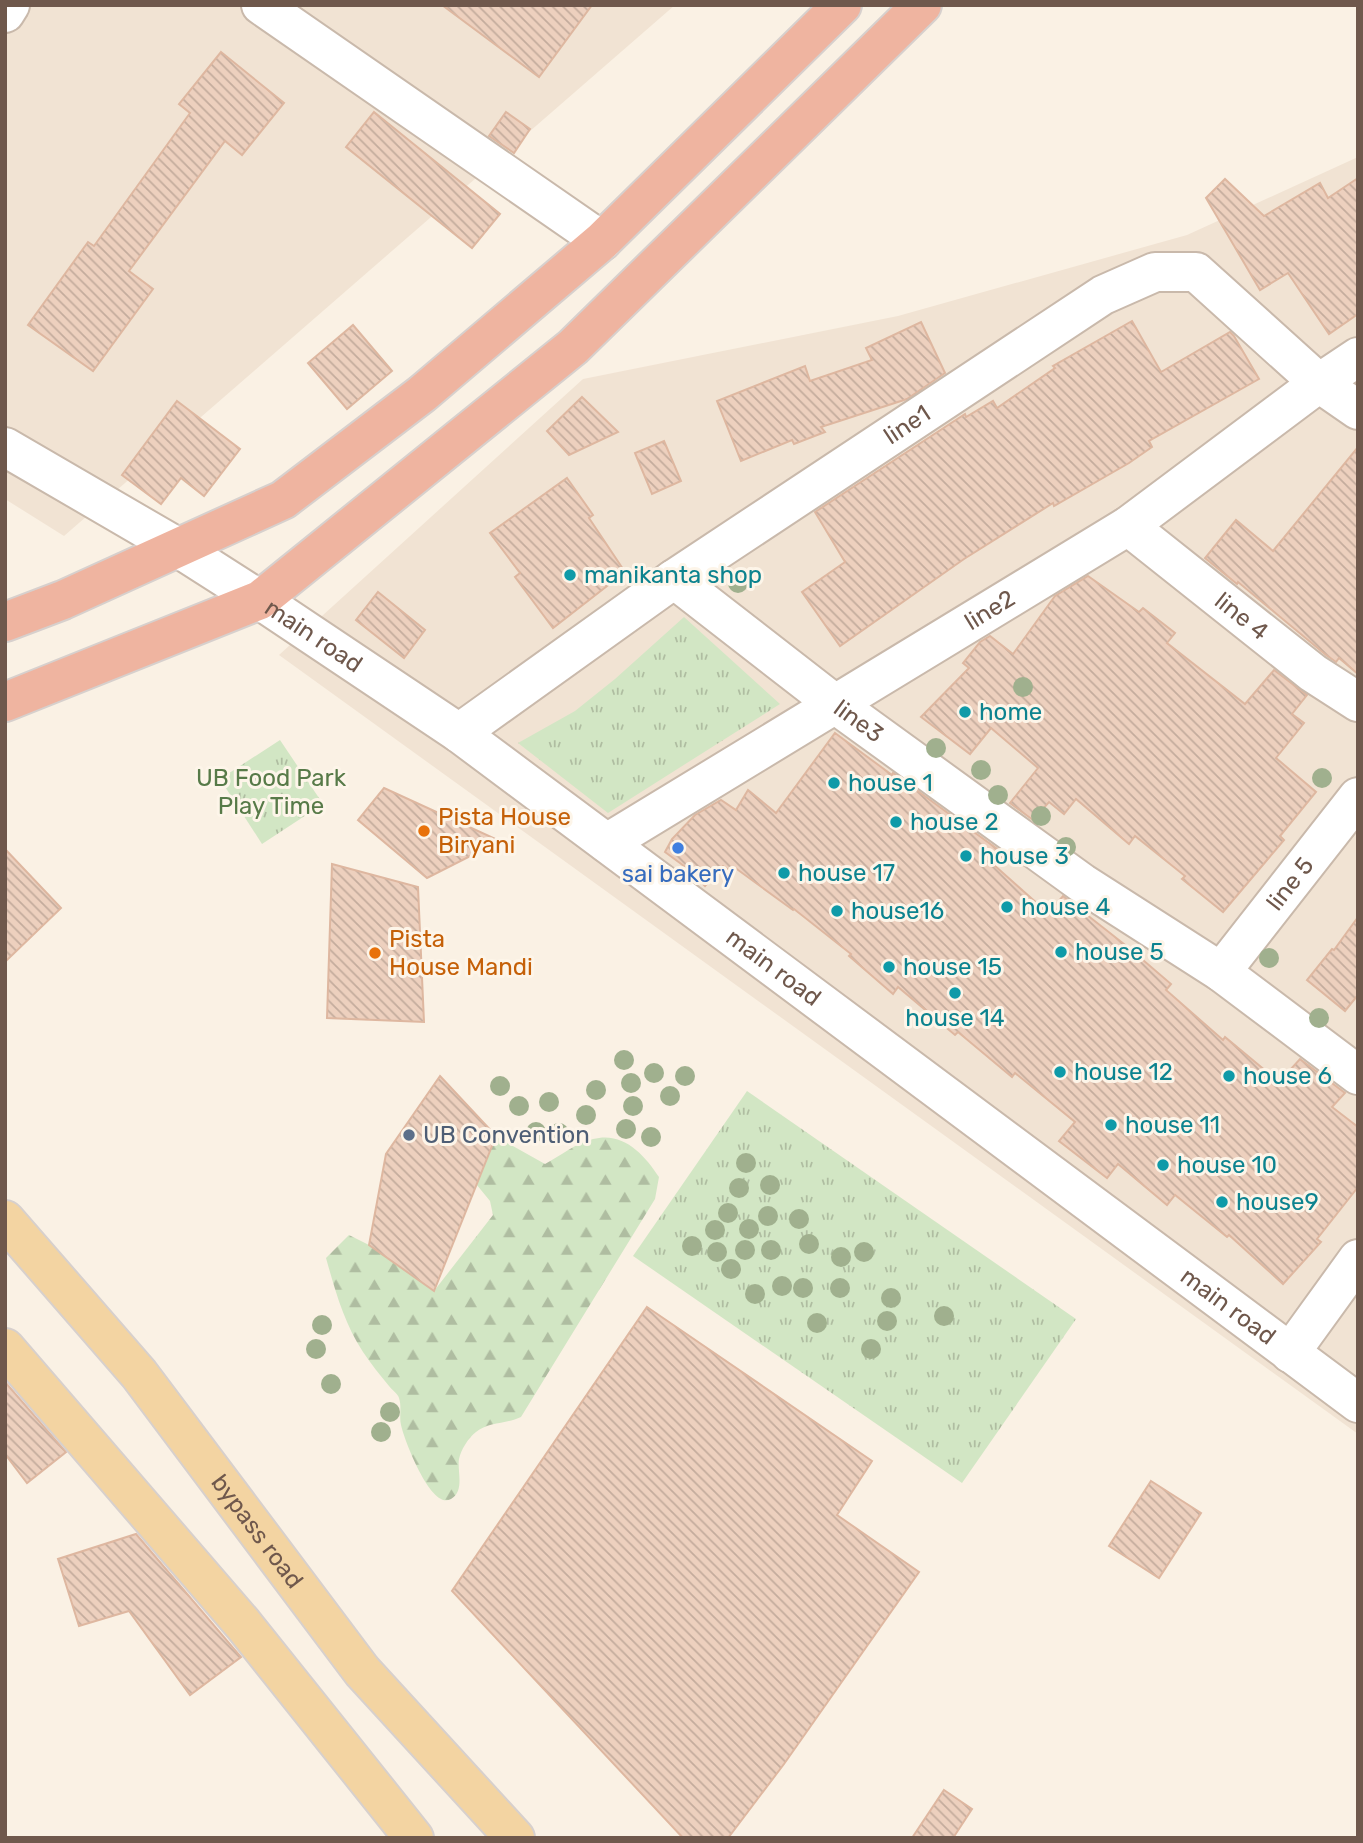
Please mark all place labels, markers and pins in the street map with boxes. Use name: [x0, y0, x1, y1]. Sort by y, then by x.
place label: manikanta shop: [584, 561, 762, 589]
marker: manikanta shop: [562, 567, 578, 583]
place label: home: [979, 698, 1042, 726]
marker: home: [957, 704, 973, 720]
place label: house 1: [848, 769, 933, 797]
marker: house 1: [826, 775, 842, 791]
place label: Pista House Biryani: [438, 803, 571, 859]
place label: house 2: [910, 808, 999, 836]
marker: house 2: [888, 814, 904, 830]
marker: Pista House Biryani: [416, 823, 432, 839]
marker: sai bakery: [670, 840, 686, 856]
place label: house 3: [980, 842, 1069, 870]
marker: house 3: [958, 848, 974, 864]
place label: house 17: [798, 859, 895, 887]
place label: sai bakery: [622, 860, 734, 888]
marker: house 17: [776, 865, 792, 881]
place label: house 4: [1021, 893, 1110, 921]
place label: house16: [851, 897, 944, 925]
marker: house 4: [999, 899, 1015, 915]
marker: house16: [829, 903, 845, 919]
place label: Pista House Mandi: [389, 925, 533, 981]
place label: house 5: [1075, 938, 1164, 966]
marker: house 5: [1053, 944, 1069, 960]
marker: Pista House Mandi: [367, 945, 383, 961]
place label: house 15: [903, 953, 1002, 981]
marker: house 15: [881, 959, 897, 975]
marker: house 14: [947, 985, 963, 1001]
place label: house 14: [905, 1004, 1005, 1032]
place label: house 12: [1074, 1058, 1173, 1086]
place label: house 6: [1243, 1062, 1332, 1090]
marker: house 12: [1052, 1064, 1068, 1080]
marker: house 6: [1221, 1068, 1237, 1084]
place label: house 11: [1125, 1111, 1220, 1139]
marker: house 11: [1103, 1117, 1119, 1133]
place label: UB Convention: [423, 1121, 590, 1149]
marker: UB Convention: [401, 1127, 417, 1143]
place label: house 10: [1177, 1151, 1277, 1179]
marker: house 10: [1155, 1157, 1171, 1173]
place label: house9: [1236, 1188, 1319, 1216]
marker: house9: [1214, 1194, 1230, 1210]

